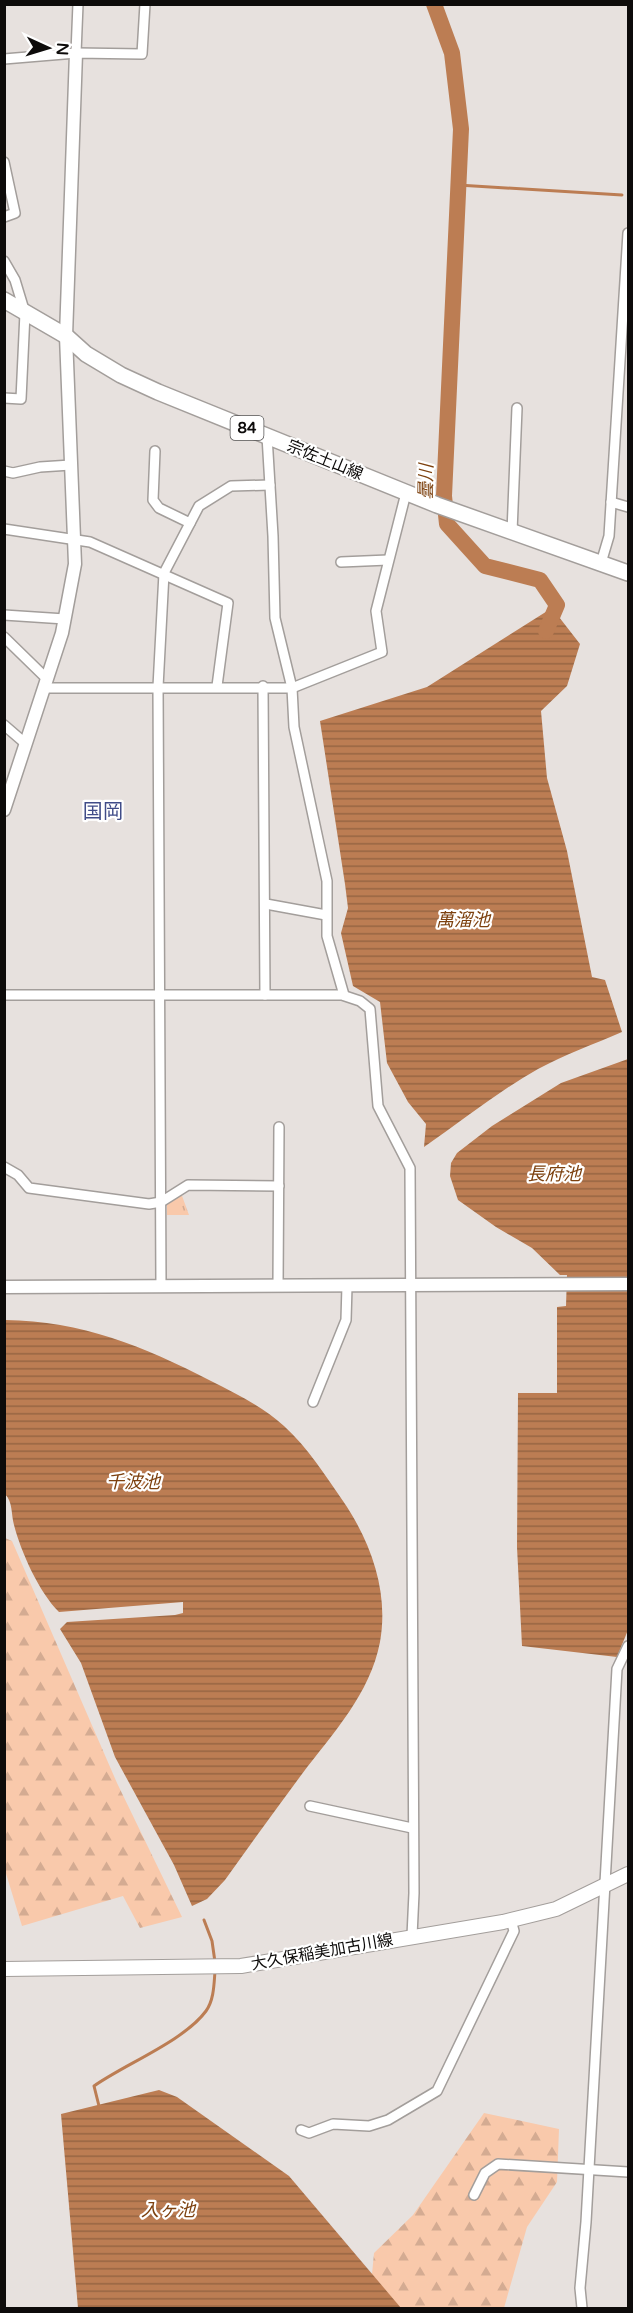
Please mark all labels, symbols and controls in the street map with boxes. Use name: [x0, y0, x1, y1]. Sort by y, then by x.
north arrow: [18, 18, 78, 78]
text: N: [52, 42, 72, 56]
road number: 84: [230, 416, 264, 440]
street label: 宗佐土山線: [284, 436, 366, 484]
water label: 曇川: [415, 462, 437, 500]
district label: 国岡: [83, 800, 123, 824]
water label: 萬溜池: [436, 909, 492, 931]
water label: 長府池: [527, 1163, 583, 1185]
water label: 千波池: [106, 1471, 162, 1493]
street label: 大久保稲美加古川線: [249, 1930, 395, 1974]
water label: 入ヶ池: [141, 2199, 197, 2221]

